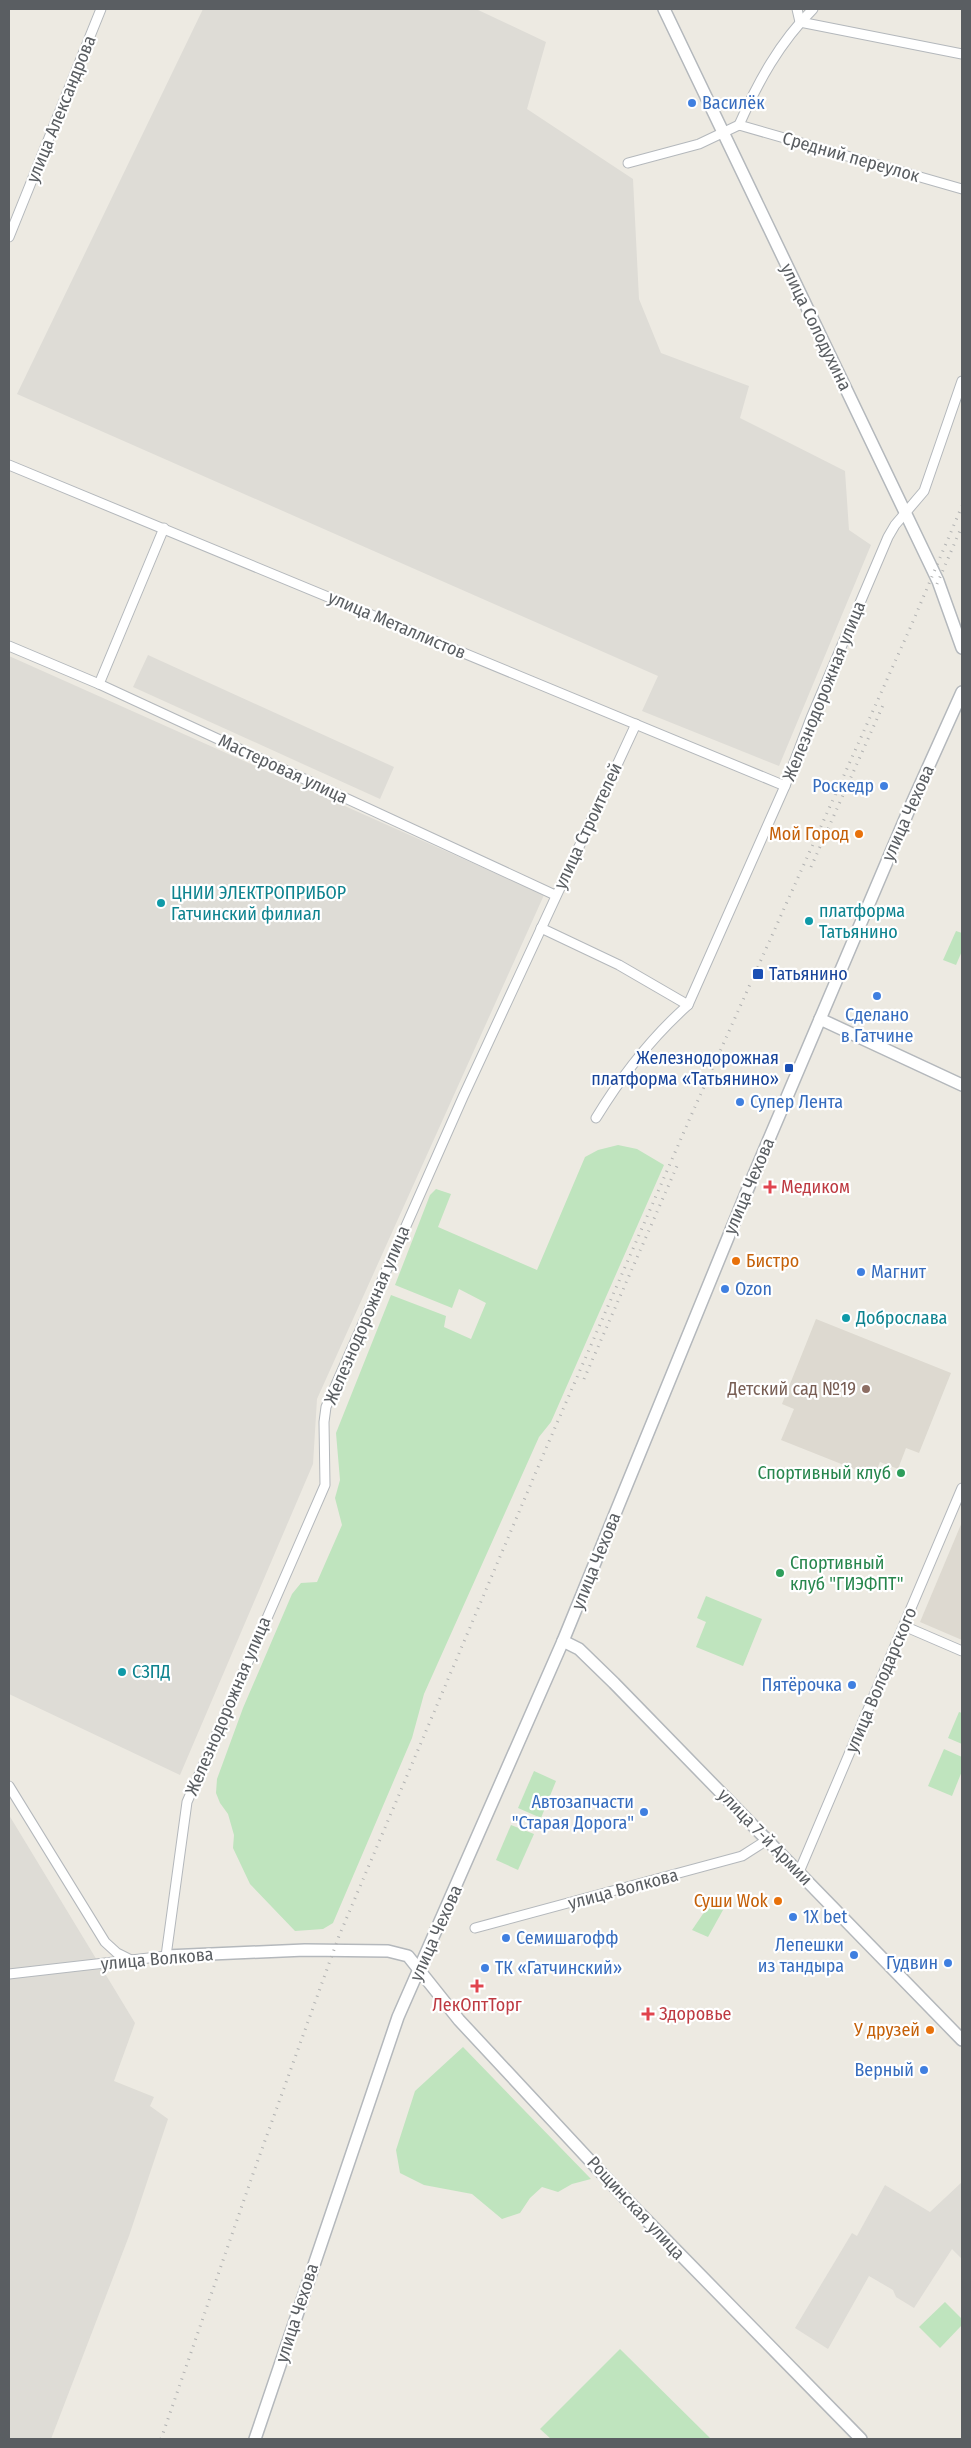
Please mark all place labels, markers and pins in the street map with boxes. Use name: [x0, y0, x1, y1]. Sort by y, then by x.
place label: Василёк: [702, 92, 765, 114]
marker: Василёк: [686, 97, 698, 109]
place label: Роскедр: [812, 775, 874, 797]
marker: Роскедр: [878, 780, 890, 792]
place label: Мой Город: [769, 823, 849, 845]
marker: Мой Город: [853, 828, 865, 840]
place label: ЦНИИ ЭЛЕКТРОПРИБОР Гатчинский филиал: [171, 882, 346, 925]
marker: ЦНИИ ЭЛЕКТРОПРИБОР Гатчинский филиал: [155, 897, 167, 909]
place label: платформа Татьянино: [819, 900, 905, 943]
marker: платформа Татьянино: [803, 915, 815, 927]
place label: Татьянино: [769, 963, 848, 985]
marker: Татьянино: [751, 967, 765, 981]
marker: Сделано в Гатчине: [871, 990, 883, 1002]
place label: Сделано в Гатчине: [841, 1004, 913, 1047]
place label: Железнодорожная платформа «Татьянино»: [591, 1047, 779, 1090]
marker: Железнодорожная платформа «Татьянино»: [783, 1062, 795, 1074]
place label: Супер Лента: [750, 1091, 843, 1113]
marker: Супер Лента: [734, 1096, 746, 1108]
place label: Медиком: [781, 1176, 850, 1198]
marker: Медиком: [763, 1180, 777, 1194]
place label: Бистро: [746, 1250, 799, 1272]
marker: Бистро: [730, 1255, 742, 1267]
place label: Магнит: [871, 1261, 927, 1283]
marker: Магнит: [855, 1266, 867, 1278]
place label: Ozon: [735, 1278, 772, 1300]
marker: Ozon: [719, 1283, 731, 1295]
place label: Доброслава: [855, 1307, 948, 1329]
marker: Доброслава: [840, 1312, 852, 1324]
place label: Детский сад №19: [726, 1378, 856, 1400]
marker: Детский сад №19: [860, 1383, 872, 1395]
place label: Спортивный клуб: [757, 1462, 891, 1484]
marker: Спортивный клуб: [895, 1467, 907, 1479]
place label: Спортивный клуб "ГИЭФПТ": [790, 1552, 903, 1595]
marker: Спортивный клуб "ГИЭФПТ": [774, 1567, 786, 1579]
place label: СЗПД: [132, 1661, 171, 1683]
marker: СЗПД: [116, 1666, 128, 1678]
place label: Пятёрочка: [762, 1674, 842, 1696]
marker: Пятёрочка: [846, 1679, 858, 1691]
place label: Автозапчасти "Старая Дорога": [512, 1791, 634, 1834]
marker: Автозапчасти "Старая Дорога": [638, 1806, 650, 1818]
place label: Суши Wok: [694, 1890, 769, 1912]
marker: Суши Wok: [772, 1895, 784, 1907]
place label: 1X bet: [803, 1906, 848, 1928]
marker: 1X bet: [787, 1911, 799, 1923]
place label: Семишагофф: [516, 1927, 618, 1949]
marker: Семишагофф: [500, 1932, 512, 1944]
place label: Лепешки из тандыра: [758, 1934, 844, 1977]
marker: Лепешки из тандыра: [848, 1949, 860, 1961]
place label: Гудвин: [886, 1952, 938, 1974]
place label: ТК «Гатчинский»: [495, 1957, 622, 1979]
marker: Гудвин: [942, 1957, 954, 1969]
marker: ТК «Гатчинский»: [479, 1962, 491, 1974]
marker: ЛекОптТорг: [471, 1980, 483, 1992]
place label: ЛекОптТорг: [432, 1994, 522, 2016]
place label: Здоровье: [659, 2003, 731, 2025]
marker: Здоровье: [641, 2007, 655, 2021]
place label: У друзей: [853, 2019, 920, 2041]
marker: У друзей: [924, 2024, 936, 2036]
place label: Верный: [854, 2059, 914, 2081]
marker: Верный: [918, 2064, 930, 2076]

